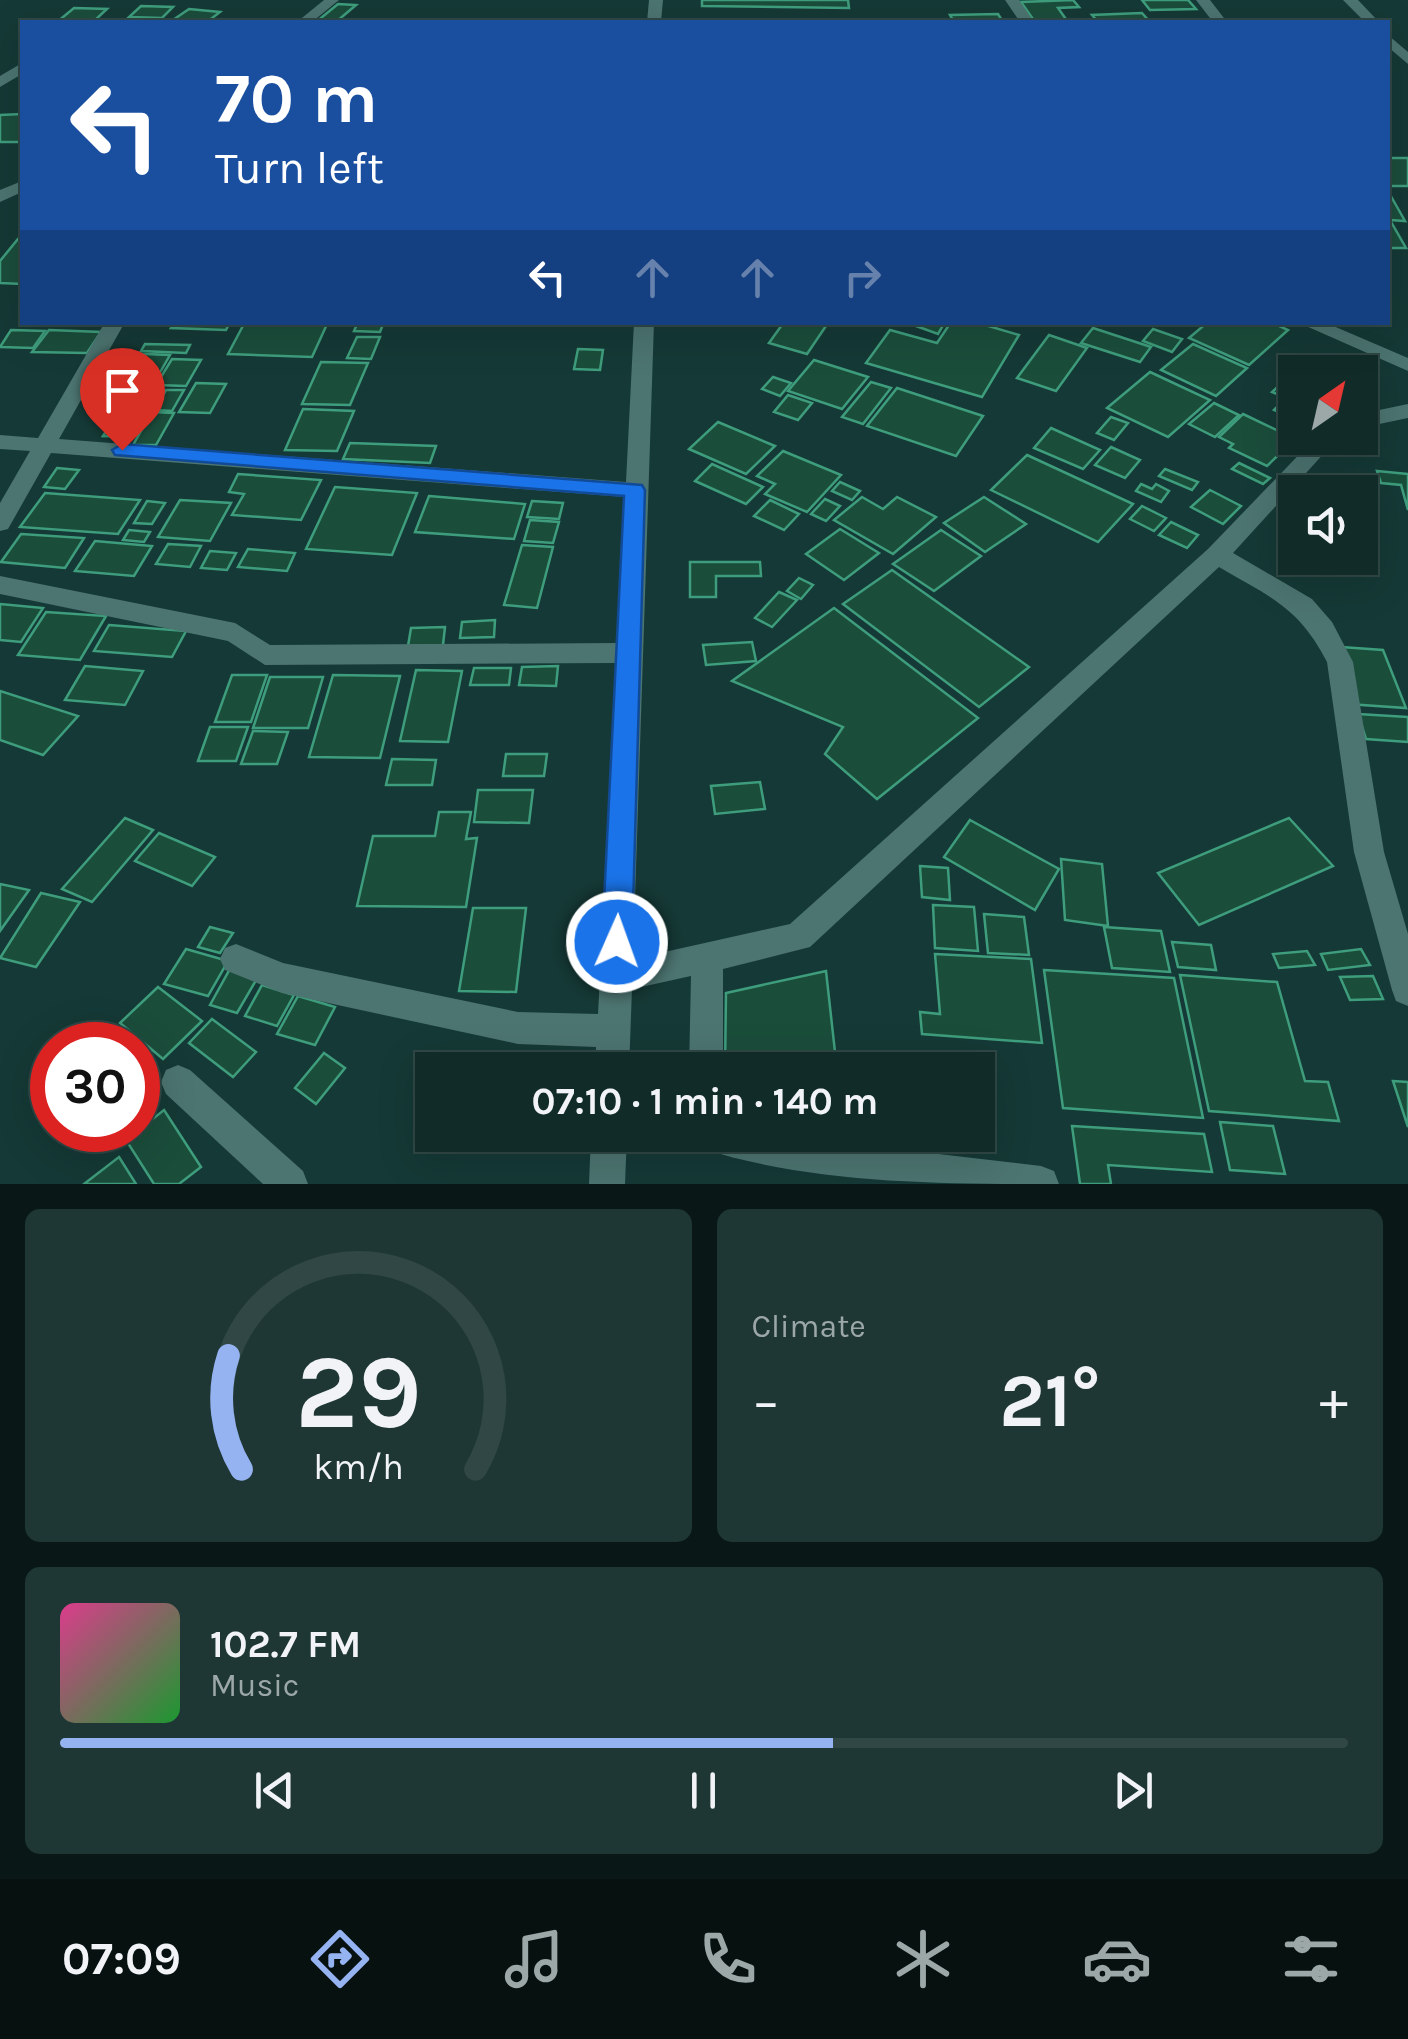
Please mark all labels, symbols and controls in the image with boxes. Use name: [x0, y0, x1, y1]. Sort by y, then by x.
text: 70 m: [215, 58, 378, 140]
icon: left: [50, 60, 180, 190]
text: Turn left: [215, 142, 384, 194]
icon: left: [520, 250, 575, 305]
icon: ahead: [625, 250, 680, 305]
icon: ahead: [730, 250, 785, 305]
icon: right: [835, 250, 890, 305]
pin: [80, 348, 165, 451]
north arrow: [1278, 355, 1378, 455]
map controls: [1278, 355, 1378, 575]
icon: arrive: [95, 363, 150, 418]
button: sound: [1278, 475, 1378, 575]
position arrow: [565, 890, 669, 994]
speed limit sign: 30: [30, 1022, 160, 1152]
text: 07:10 · 1 min · 140 m: [532, 1079, 878, 1124]
text: Climate: [752, 1308, 866, 1345]
text: 29: [295, 1332, 421, 1453]
text: 21°: [999, 1357, 1100, 1445]
text: −: [752, 1369, 780, 1433]
text: +: [1319, 1369, 1348, 1433]
text: km/h: [313, 1446, 404, 1488]
text: 102.7 FM: [210, 1622, 361, 1667]
text: Music: [210, 1667, 299, 1704]
icon: previous: [247, 1763, 302, 1818]
icon: pause: [676, 1763, 731, 1818]
icon: next: [1106, 1763, 1161, 1818]
icon: directions: [305, 1924, 375, 1994]
icon: music: [499, 1924, 569, 1994]
icon: phone: [693, 1924, 763, 1994]
icon: climate: [888, 1924, 958, 1994]
icon: car: [1082, 1924, 1152, 1994]
icon: filters: [1276, 1924, 1346, 1994]
text: 07:09: [62, 1933, 181, 1985]

